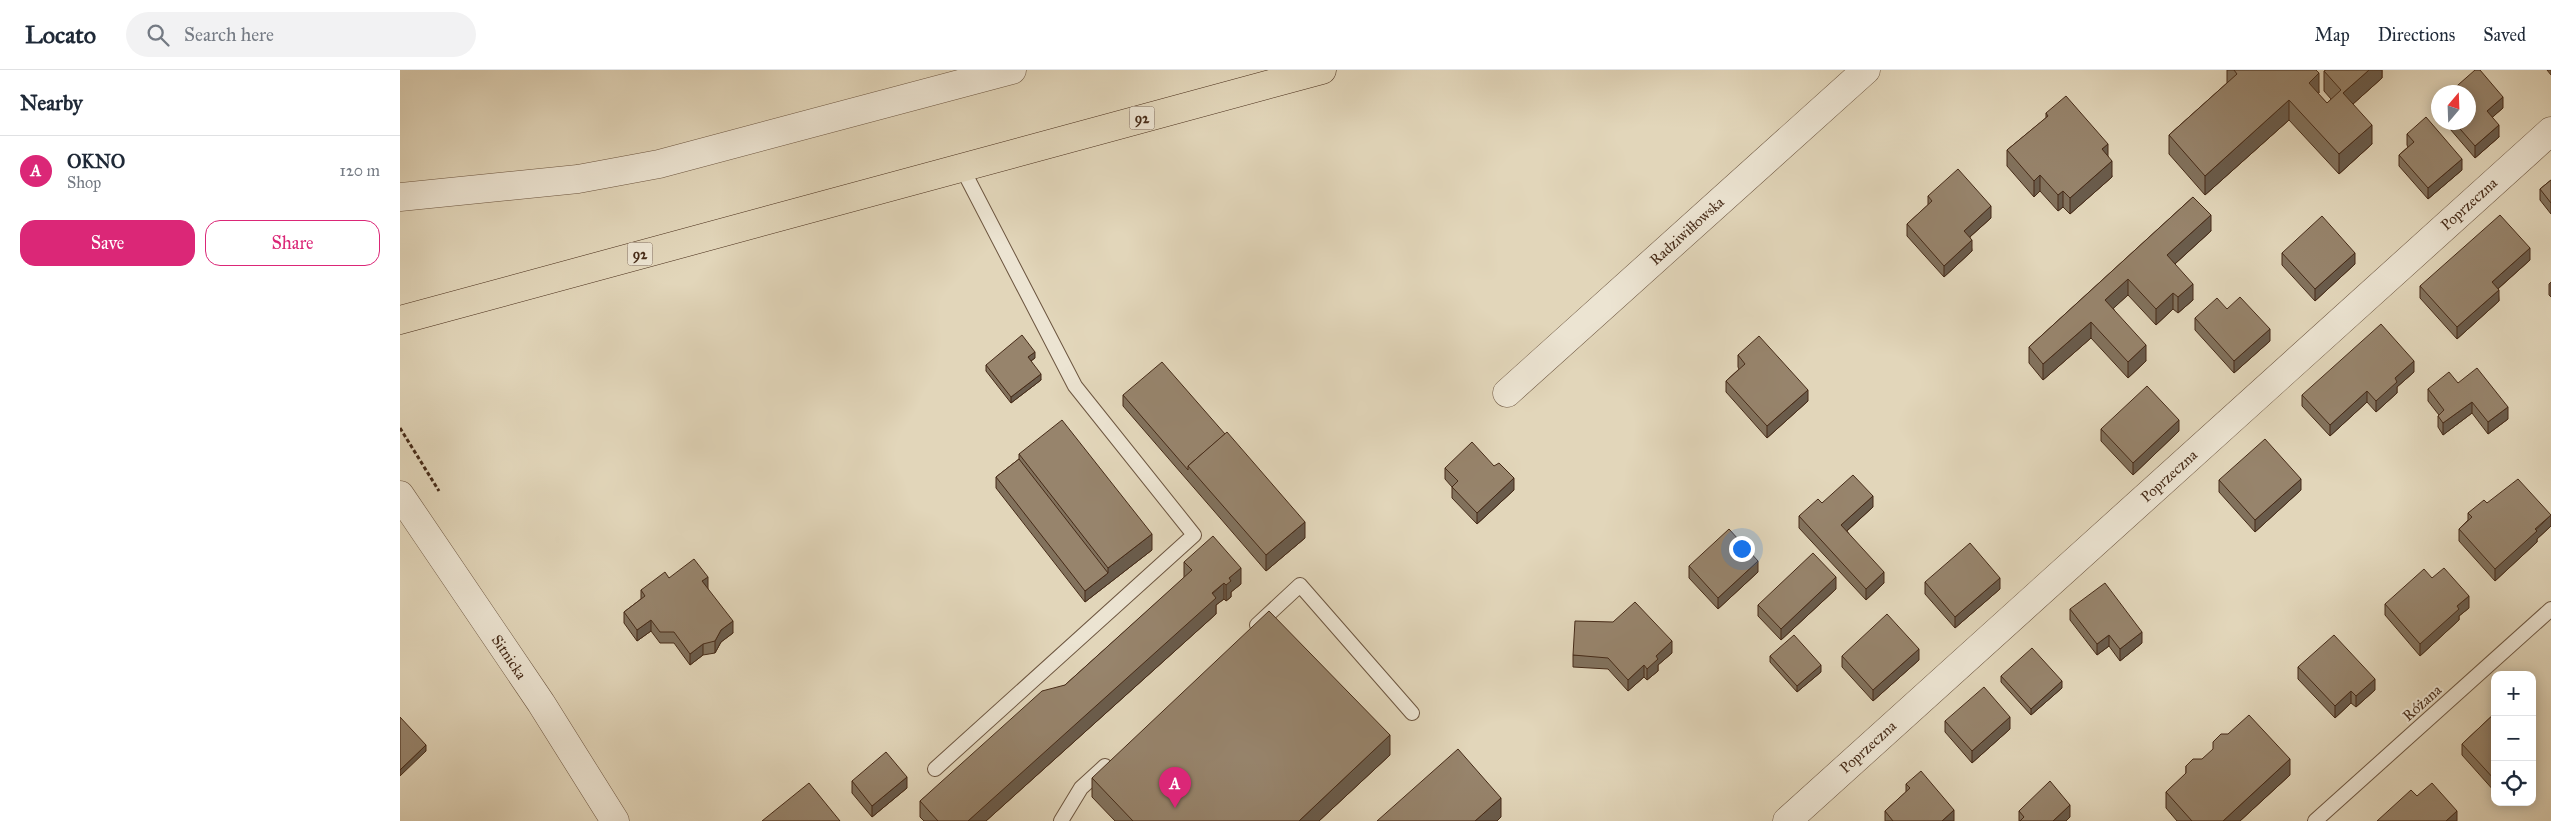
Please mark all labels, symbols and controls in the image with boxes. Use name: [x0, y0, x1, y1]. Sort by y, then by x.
search box: [126, 12, 476, 57]
text: Locato: [25, 20, 96, 50]
icon: search: [144, 21, 172, 49]
text: Search here: [184, 23, 274, 46]
text: Map: [2314, 24, 2350, 46]
text: Directions: [2378, 24, 2455, 46]
text: Saved: [2483, 24, 2526, 46]
north arrow: [2431, 85, 2476, 130]
text: Nearby: [20, 90, 83, 116]
road number: 92: [1130, 106, 1154, 129]
text: OKNO: [67, 150, 125, 173]
text: A: [31, 161, 41, 180]
text: 120 m: [340, 161, 380, 180]
text: Shop: [67, 173, 101, 192]
street label: Poprzeczna: [2437, 173, 2501, 234]
street label: Radziwiłłowska: [1646, 193, 1728, 269]
button: Save: [20, 220, 195, 266]
button: Share: [205, 220, 380, 266]
road number: 92: [628, 242, 652, 265]
street label: Poprzeczna: [2137, 445, 2201, 506]
your location: [1729, 536, 1755, 562]
street label: Sitnicka: [488, 631, 531, 683]
map controls: [2491, 671, 2536, 806]
button: +: [2491, 671, 2536, 716]
street label: Różana: [2399, 681, 2446, 725]
street label: Poprzeczna: [1836, 716, 1900, 777]
button: −: [2491, 716, 2536, 761]
button: locate: [2491, 761, 2536, 806]
pin: A: [1159, 767, 1191, 808]

